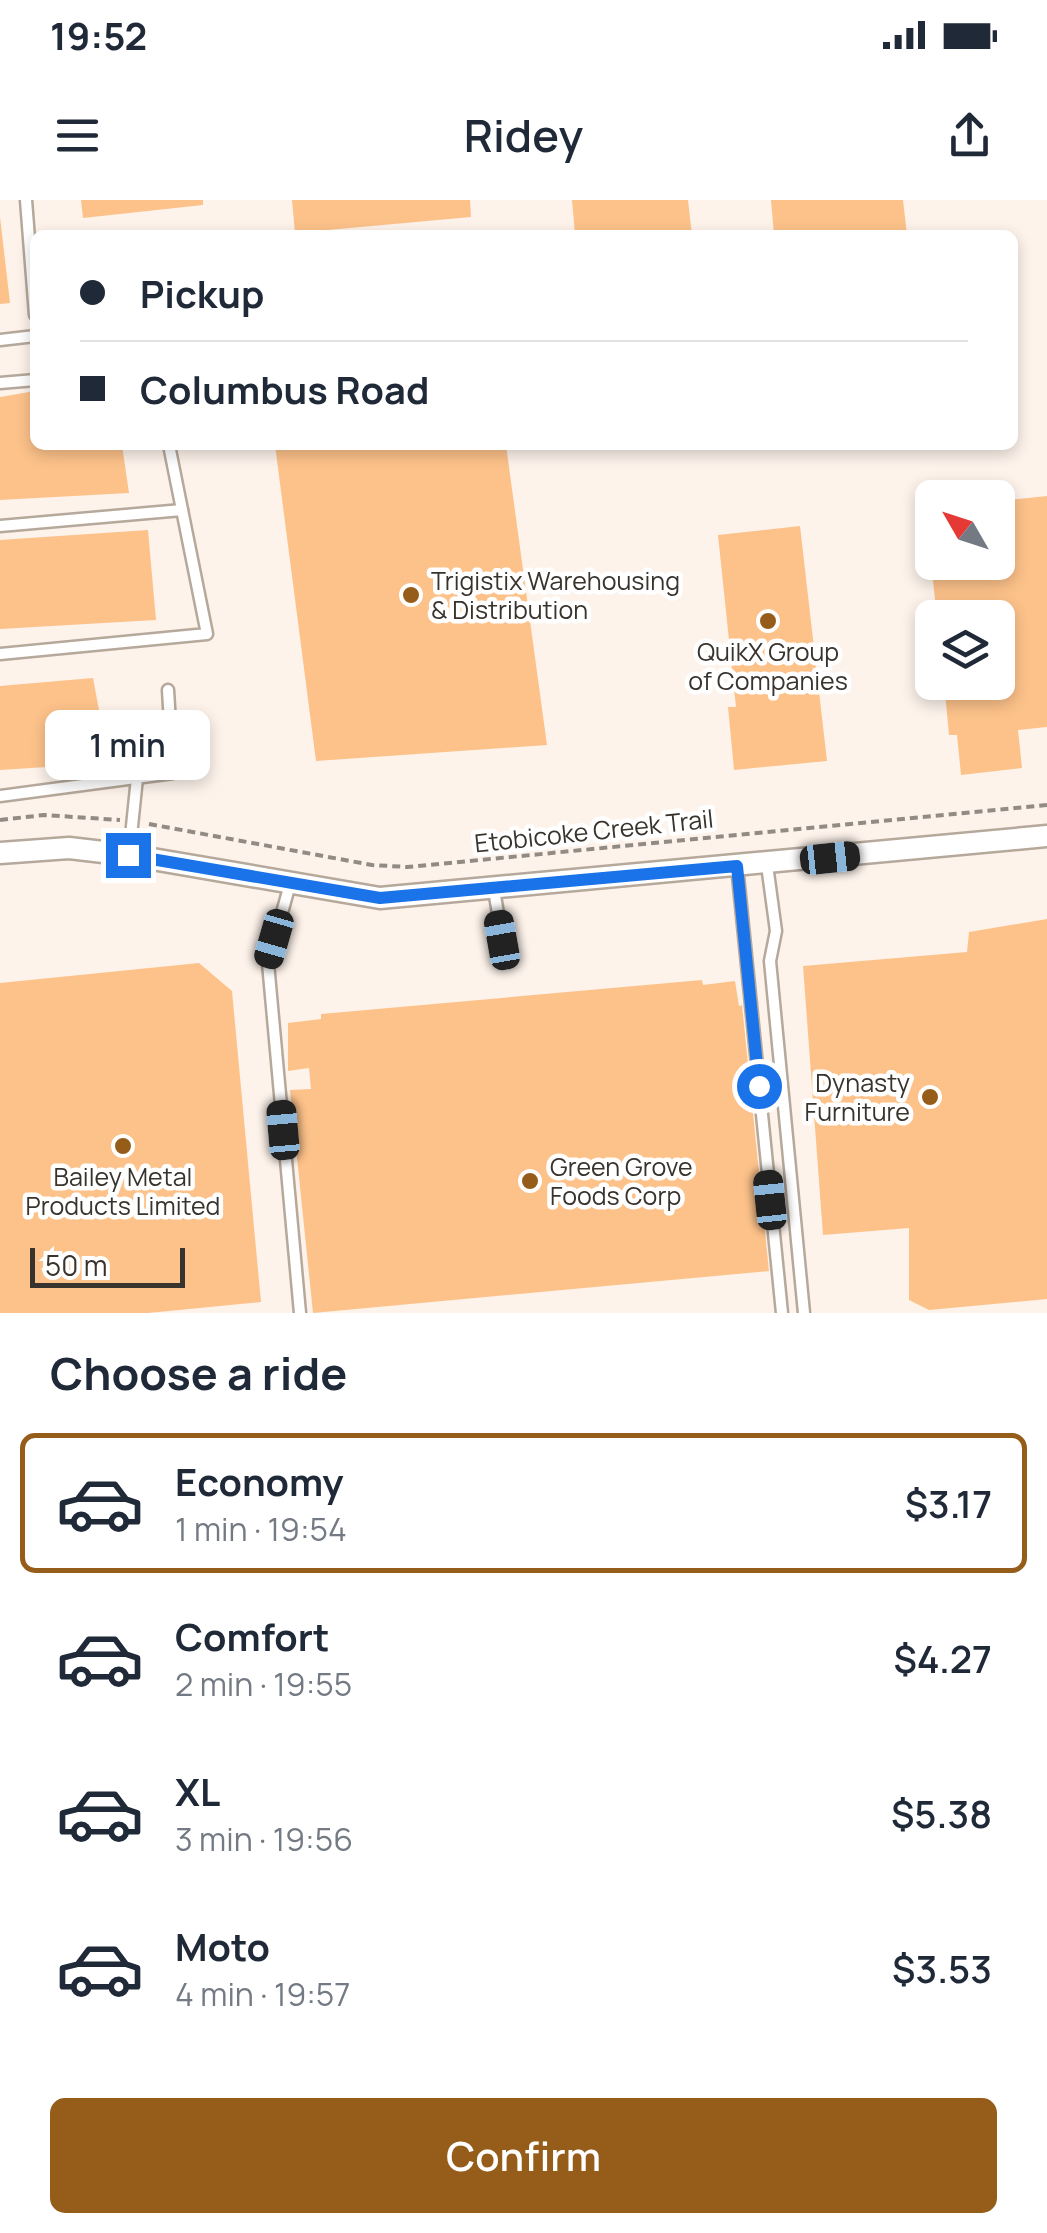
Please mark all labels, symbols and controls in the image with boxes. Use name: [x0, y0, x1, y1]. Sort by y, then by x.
text: 19:52: [50, 9, 147, 61]
text: Ridey: [464, 104, 583, 166]
icon: menu: [50, 108, 105, 163]
icon: share: [942, 108, 997, 163]
text: Pickup: [140, 267, 264, 319]
text: Columbus Road: [140, 363, 429, 415]
north arrow: [915, 480, 1015, 580]
map controls: [915, 480, 1015, 700]
place label: Trigistix Warehousing & Distribution: [431, 563, 680, 627]
marker: Trigistix Warehousing & Distribution: [400, 584, 422, 606]
button: layers: [915, 600, 1015, 700]
marker: QuikX Group of Companies: [757, 610, 779, 632]
place label: QuikX Group of Companies: [688, 634, 848, 698]
callout: 1 min: [46, 710, 210, 780]
text: 1 min: [89, 723, 166, 767]
street label: Etobicoke Creek Trail: [473, 801, 715, 860]
route end: [106, 833, 151, 878]
car: [799, 840, 861, 876]
car: [251, 906, 297, 972]
car: [482, 908, 522, 972]
route start: [737, 1064, 782, 1109]
place label: Dynasty Furniture: [805, 1065, 910, 1129]
marker: Dynasty Furniture: [919, 1086, 941, 1108]
car: [265, 1099, 301, 1161]
marker: Bailey Metal Products Limited: [112, 1135, 134, 1157]
place label: Green Grove Foods Corp: [550, 1149, 693, 1213]
place label: Bailey Metal Products Limited: [26, 1159, 220, 1223]
car: [752, 1169, 788, 1231]
marker: Green Grove Foods Corp: [519, 1170, 541, 1192]
scale bar: [30, 1243, 185, 1288]
text: 50 m: [45, 1246, 108, 1284]
text: Choose a ride: [50, 1342, 347, 1404]
text: Economy: [175, 1455, 344, 1507]
icon: car: [55, 1458, 145, 1548]
text: $3.17: [905, 1477, 992, 1529]
text: 1 min · 19:54: [175, 1507, 347, 1551]
text: Comfort: [175, 1610, 329, 1662]
icon: car: [55, 1613, 145, 1703]
text: $4.27: [893, 1632, 992, 1684]
text: 2 min · 19:55: [175, 1662, 352, 1706]
text: XL: [175, 1765, 220, 1817]
icon: car: [55, 1768, 145, 1858]
text: $5.38: [891, 1787, 992, 1839]
text: 3 min · 19:56: [175, 1817, 353, 1861]
text: Moto: [175, 1920, 270, 1972]
icon: car: [55, 1923, 145, 2013]
text: $3.53: [892, 1942, 992, 1994]
text: 4 min · 19:57: [175, 1972, 350, 2016]
button: Confirm: [50, 2098, 997, 2213]

